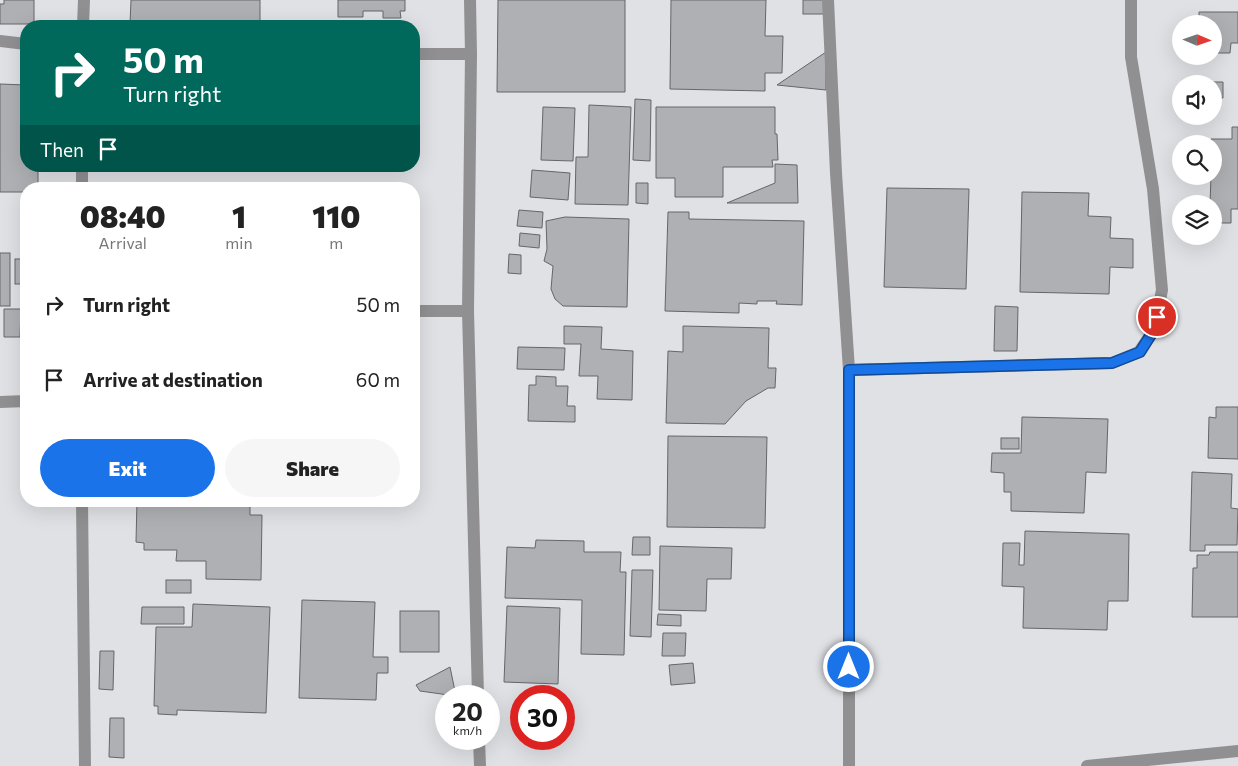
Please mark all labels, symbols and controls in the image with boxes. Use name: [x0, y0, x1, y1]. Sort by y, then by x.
north arrow: [1172, 15, 1222, 65]
map controls: [1172, 15, 1222, 245]
text: 50 m: [123, 37, 204, 80]
icon: right: [40, 40, 105, 105]
button: sound: [1172, 75, 1222, 125]
text: Turn right: [123, 80, 221, 107]
icon: arrive: [94, 135, 122, 163]
button: search: [1172, 135, 1222, 185]
text: Then: [40, 138, 84, 161]
button: layers: [1172, 195, 1222, 245]
text: 08:40: [80, 197, 166, 234]
text: 1: [232, 197, 246, 234]
text: 110: [312, 197, 360, 234]
text: Arrival: [98, 233, 147, 252]
text: min: [225, 233, 253, 252]
text: m: [329, 233, 343, 252]
icon: right: [40, 291, 68, 319]
text: Turn right: [83, 293, 170, 316]
text: 50 m: [356, 293, 400, 316]
pin: [1136, 296, 1178, 338]
icon: arrive: [1143, 303, 1171, 331]
icon: arrive: [40, 366, 68, 394]
text: Arrive at destination: [83, 368, 263, 391]
text: 60 m: [356, 368, 400, 391]
button: Exit: [40, 439, 215, 497]
button: Share: [225, 439, 400, 497]
position arrow: [822, 640, 874, 692]
speed limit sign: 30: [510, 685, 575, 750]
text: 20: [452, 696, 483, 726]
text: km/h: [453, 723, 482, 737]

